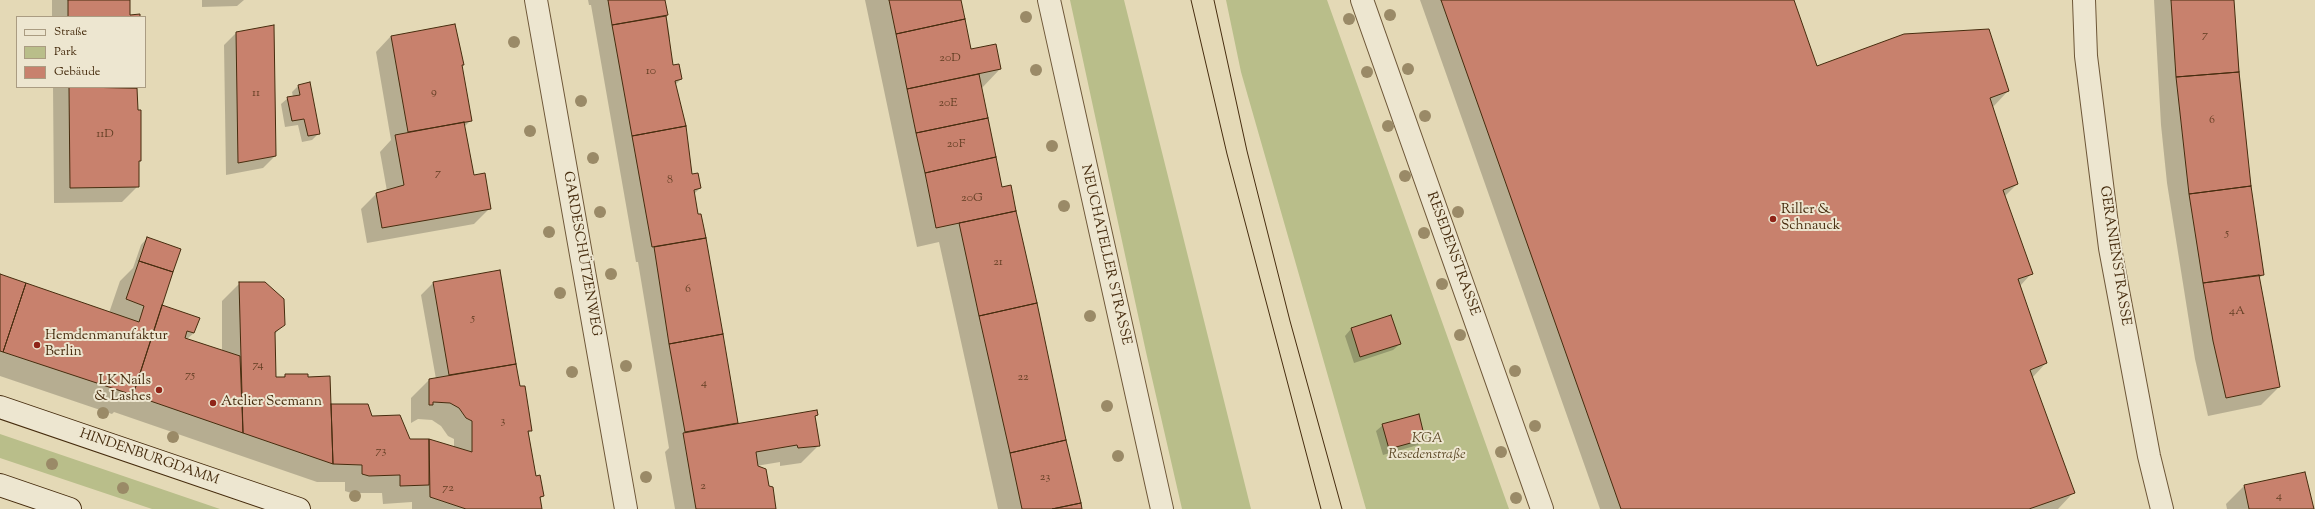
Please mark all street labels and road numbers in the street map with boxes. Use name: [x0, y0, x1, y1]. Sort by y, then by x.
street label: NEUCHATELLER STRASSE: [1076, 163, 1134, 347]
street label: GARDESCHÜTZENWEG: [558, 170, 604, 338]
street label: GERANIENSTRASSE: [2095, 185, 2133, 327]
street label: RESEDENSTRASSE: [1422, 190, 1482, 318]
street label: HINDENBURGDAMM: [77, 426, 221, 490]

